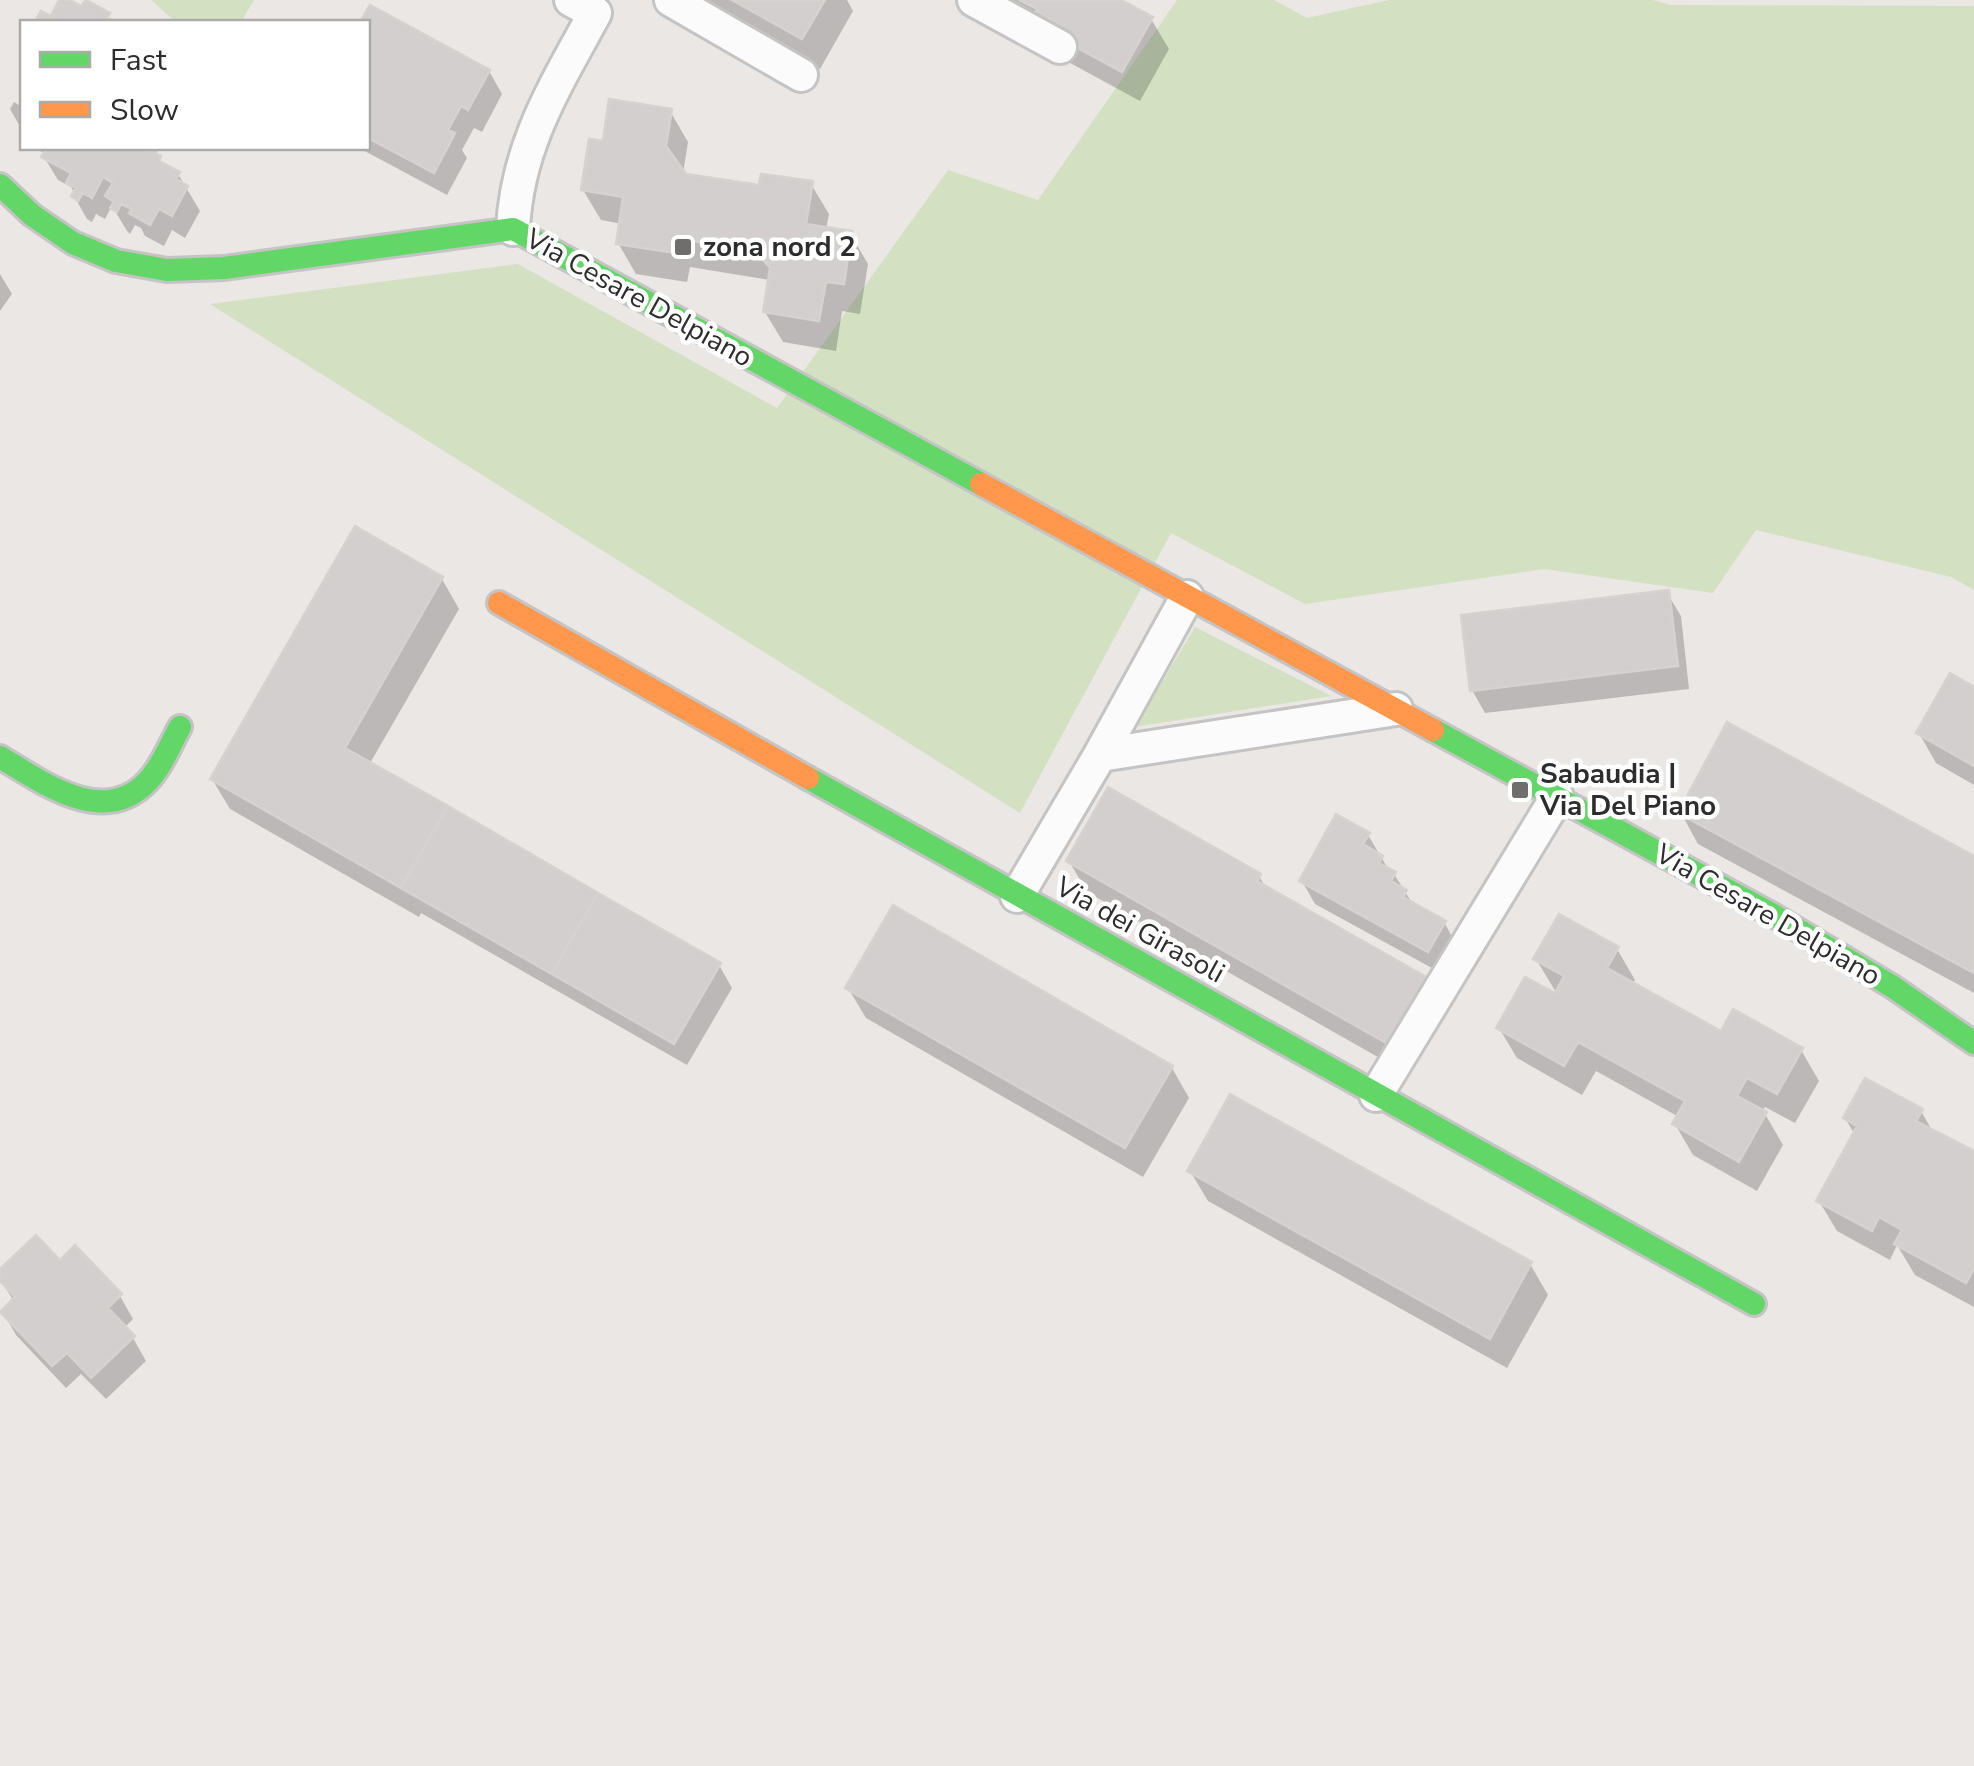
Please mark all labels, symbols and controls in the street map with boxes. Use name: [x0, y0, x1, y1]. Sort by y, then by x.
legend: [20, 20, 370, 150]
text: Fast: [110, 40, 167, 81]
text: Slow: [110, 90, 179, 131]
street label: Via Cesare Delpiano: [518, 219, 759, 376]
place label: zona nord 2: [703, 228, 856, 266]
marker: zona nord 2: [672, 236, 694, 258]
place label: Sabaudia | Via Del Piano: [1539, 755, 1716, 825]
marker: Sabaudia | Via Del Piano: [1509, 779, 1531, 801]
street label: Via Cesare Delpiano: [1648, 835, 1887, 995]
street label: Via dei Girasoli: [1048, 867, 1231, 992]

